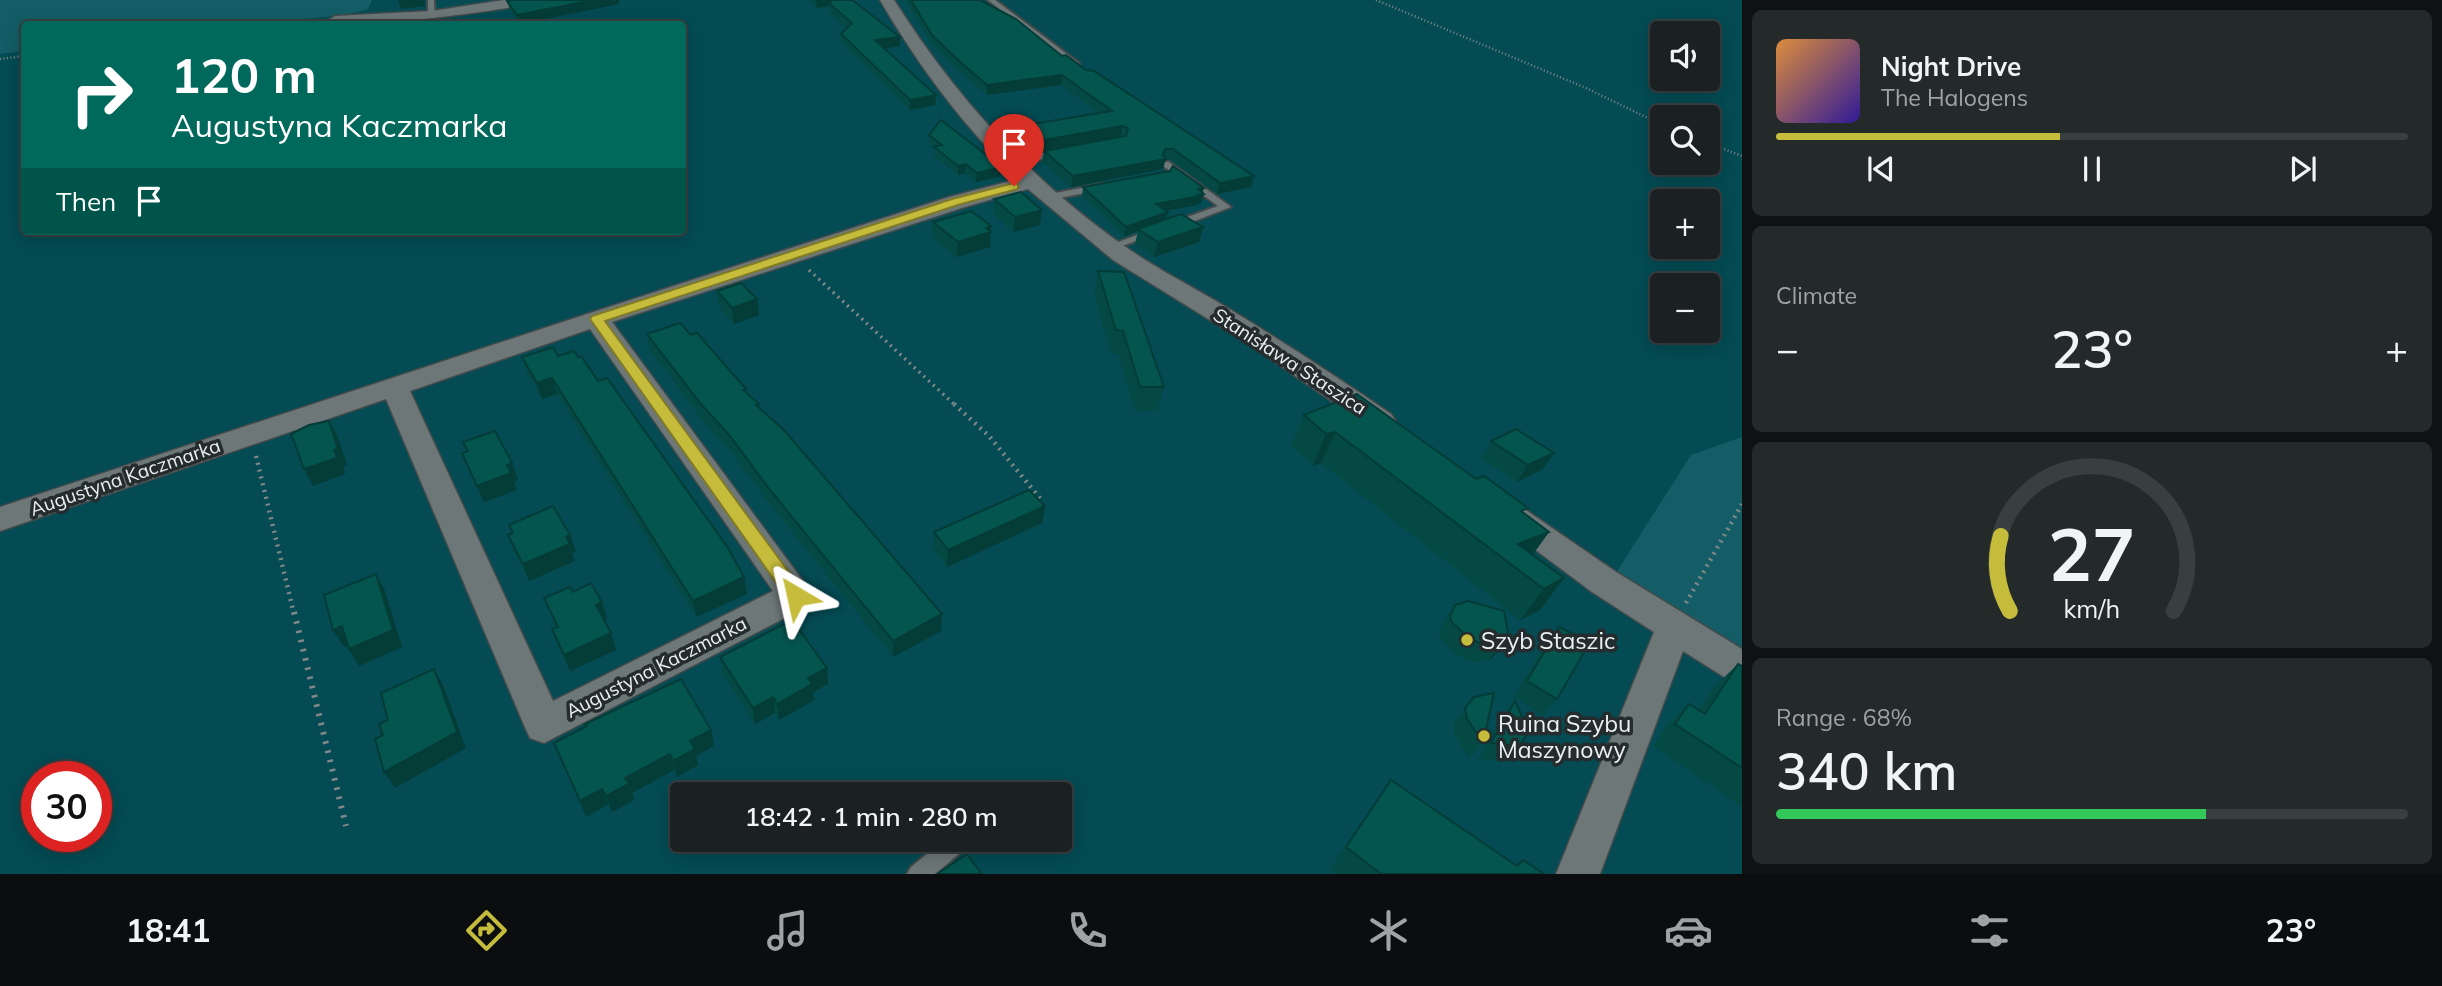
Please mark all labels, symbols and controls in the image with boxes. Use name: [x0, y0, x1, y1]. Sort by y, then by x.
map controls: [1650, 21, 1720, 343]
button: sound: [1650, 21, 1720, 91]
text: 120 m: [171, 44, 317, 105]
icon: right: [56, 49, 147, 140]
text: Night Drive: [1881, 50, 2021, 83]
text: The Halogens: [1881, 83, 2028, 112]
text: Augustyna Kaczmarka: [171, 105, 508, 145]
button: search: [1650, 105, 1720, 175]
pin: [984, 114, 1044, 186]
icon: arrive: [995, 125, 1033, 163]
icon: previous: [1862, 150, 1900, 188]
icon: pause: [2073, 150, 2111, 188]
icon: next: [2284, 150, 2322, 188]
icon: arrive: [130, 182, 168, 220]
text: Then: [56, 185, 116, 218]
button: +: [1650, 189, 1720, 259]
button: −: [1650, 273, 1720, 343]
text: Climate: [1776, 281, 1857, 310]
street label: Stanisława Staszica: [1209, 303, 1371, 419]
text: 23°: [2051, 316, 2133, 381]
text: −: [1776, 325, 1799, 373]
text: +: [2385, 325, 2408, 373]
street label: Augustyna Kaczmarka: [27, 433, 223, 521]
text: 27: [2048, 508, 2136, 599]
position arrow: [759, 559, 833, 633]
text: km/h: [2064, 593, 2120, 624]
street label: Augustyna Kaczmarka: [562, 611, 750, 723]
place label: Szyb Staszic: [1481, 626, 1615, 655]
marker: Szyb Staszic: [1459, 632, 1475, 648]
text: Range · 68%: [1776, 703, 1912, 732]
place label: Ruina Szybu Maszynowy: [1498, 709, 1631, 764]
marker: Ruina Szybu Maszynowy: [1476, 728, 1492, 744]
text: 340 km: [1776, 738, 1957, 803]
speed limit sign: 30: [21, 761, 112, 852]
text: 18:42 · 1 min · 280 m: [744, 800, 998, 833]
icon: directions: [462, 906, 511, 955]
icon: music: [763, 906, 812, 955]
icon: phone: [1063, 906, 1112, 955]
icon: climate: [1364, 906, 1413, 955]
icon: car: [1664, 906, 1713, 955]
icon: filters: [1965, 906, 2014, 955]
text: 18:41: [126, 910, 211, 950]
text: 23°: [2266, 910, 2316, 950]

